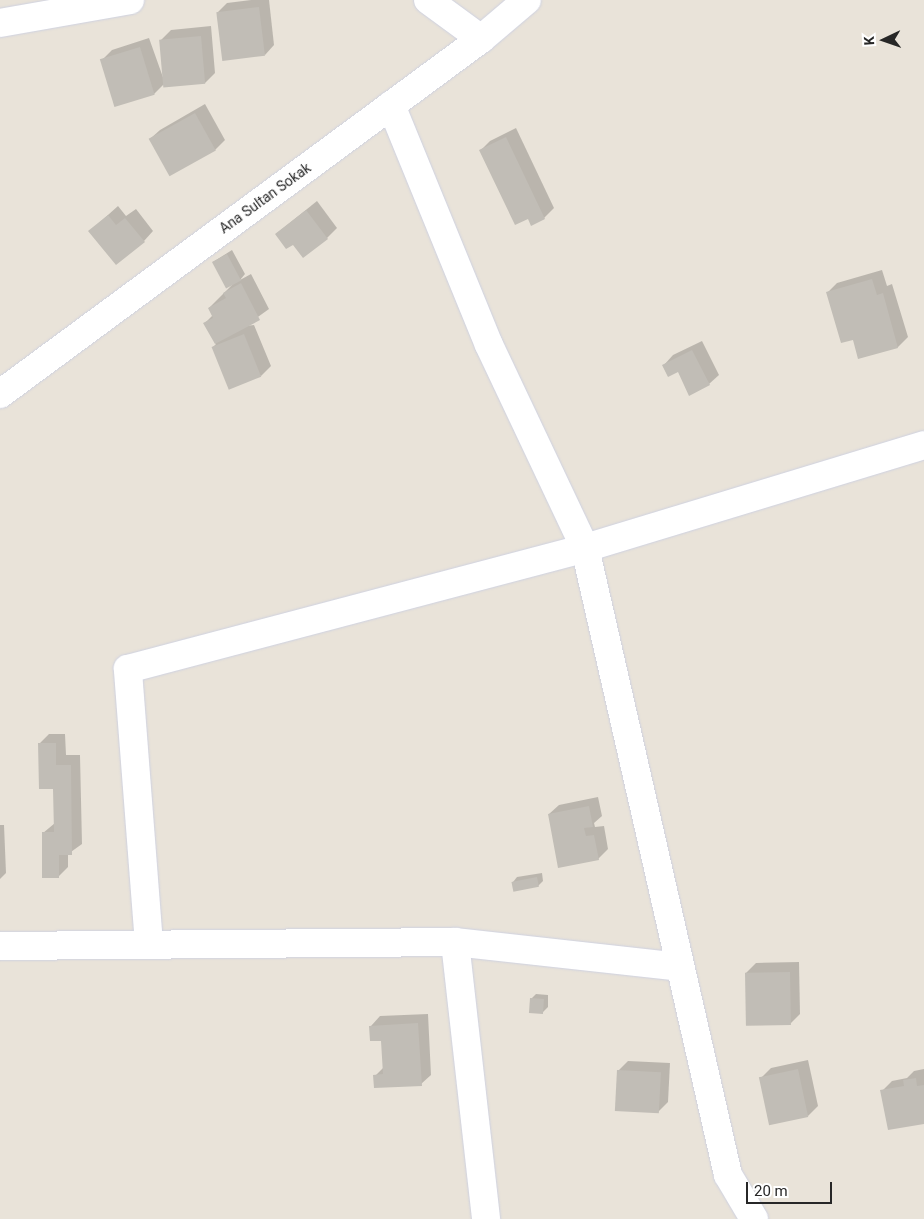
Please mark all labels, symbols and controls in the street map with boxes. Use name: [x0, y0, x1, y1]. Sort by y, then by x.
north arrow: [859, 15, 909, 65]
text: K: [861, 36, 877, 46]
street label: Ana Sultan Sokak: [216, 159, 314, 237]
scale bar: [749, 1172, 835, 1204]
text: 20 m: [754, 1182, 788, 1200]

